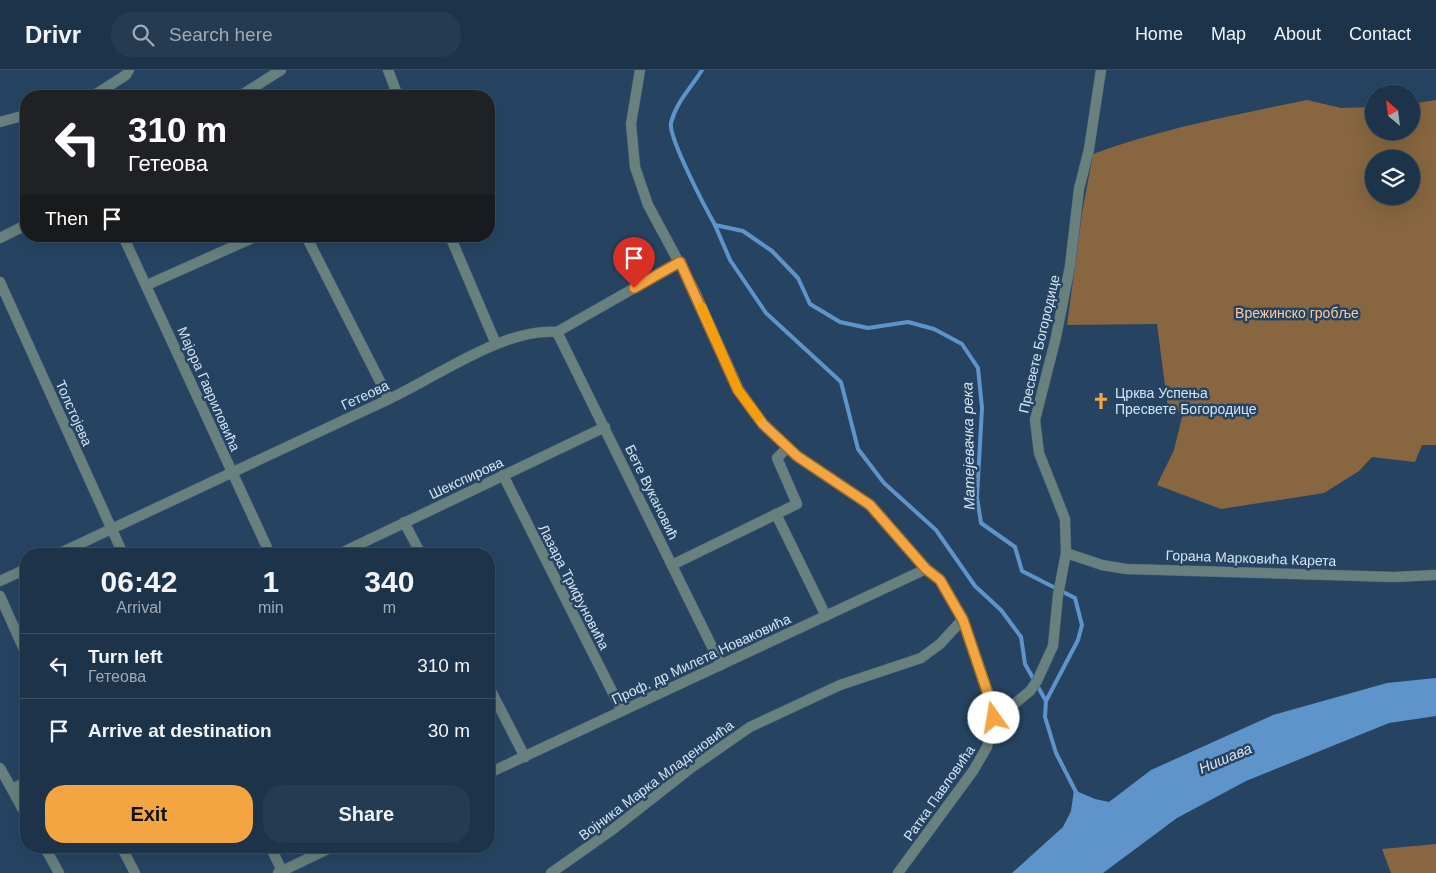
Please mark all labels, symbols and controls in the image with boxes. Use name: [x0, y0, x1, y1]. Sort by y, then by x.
search box: [111, 12, 461, 57]
text: Drivr: [25, 21, 81, 48]
icon: search: [129, 21, 157, 49]
text: Search here: [169, 24, 273, 45]
text: Home: [1135, 24, 1183, 44]
text: Map: [1211, 24, 1246, 44]
text: About: [1274, 24, 1321, 44]
text: Contact: [1349, 24, 1411, 44]
north arrow: [1365, 85, 1420, 140]
map controls: [1365, 85, 1420, 205]
icon: left: [45, 110, 110, 175]
text: 310 m: [128, 110, 227, 149]
button: layers: [1365, 150, 1420, 205]
text: Гетеова: [128, 151, 208, 176]
icon: arrive: [98, 205, 126, 233]
text: Then: [45, 208, 88, 229]
pin: [613, 237, 655, 288]
icon: arrive: [620, 244, 648, 272]
street label: Пресвете Богородице: [1015, 273, 1063, 415]
park label: Врежинско гробље: [1235, 305, 1359, 321]
street label: Мајора Гавриловића: [174, 324, 244, 454]
street label: Гетеова: [339, 377, 392, 413]
street label: Толстојева: [52, 378, 96, 448]
water label: Матејевачка река: [958, 382, 978, 510]
place label: Црква Успења Пресвете Богородице: [1115, 385, 1257, 417]
church icon: Црква Успења Пресвете Богородице: [1091, 391, 1111, 411]
street label: Бете Вукановић: [622, 442, 682, 542]
street label: Шекспирова: [426, 454, 506, 502]
street label: Лазара Трифуновића: [535, 522, 613, 653]
street label: Горана Марковића Карета: [1165, 547, 1337, 569]
text: 06:42: [101, 565, 177, 598]
text: 1: [262, 565, 279, 598]
text: 340: [364, 565, 414, 598]
text: Arrival: [116, 599, 162, 616]
text: min: [258, 599, 284, 616]
text: m: [383, 599, 396, 616]
street label: Проф. др Милета Новаковића: [609, 610, 793, 708]
text: Turn left: [88, 646, 163, 667]
icon: left: [45, 652, 73, 680]
text: 310 m: [417, 655, 470, 676]
text: Гетеова: [88, 668, 146, 685]
position arrow: [967, 691, 1019, 743]
icon: arrive: [45, 717, 73, 745]
street label: Војника Марка Младеновића: [576, 717, 737, 843]
text: Arrive at destination: [88, 720, 272, 741]
text: 30 m: [428, 720, 470, 741]
water label: Нишава: [1196, 739, 1254, 777]
street label: Ратка Павловића: [900, 742, 978, 844]
button: Exit: [45, 785, 253, 843]
button: Share: [263, 785, 470, 843]

